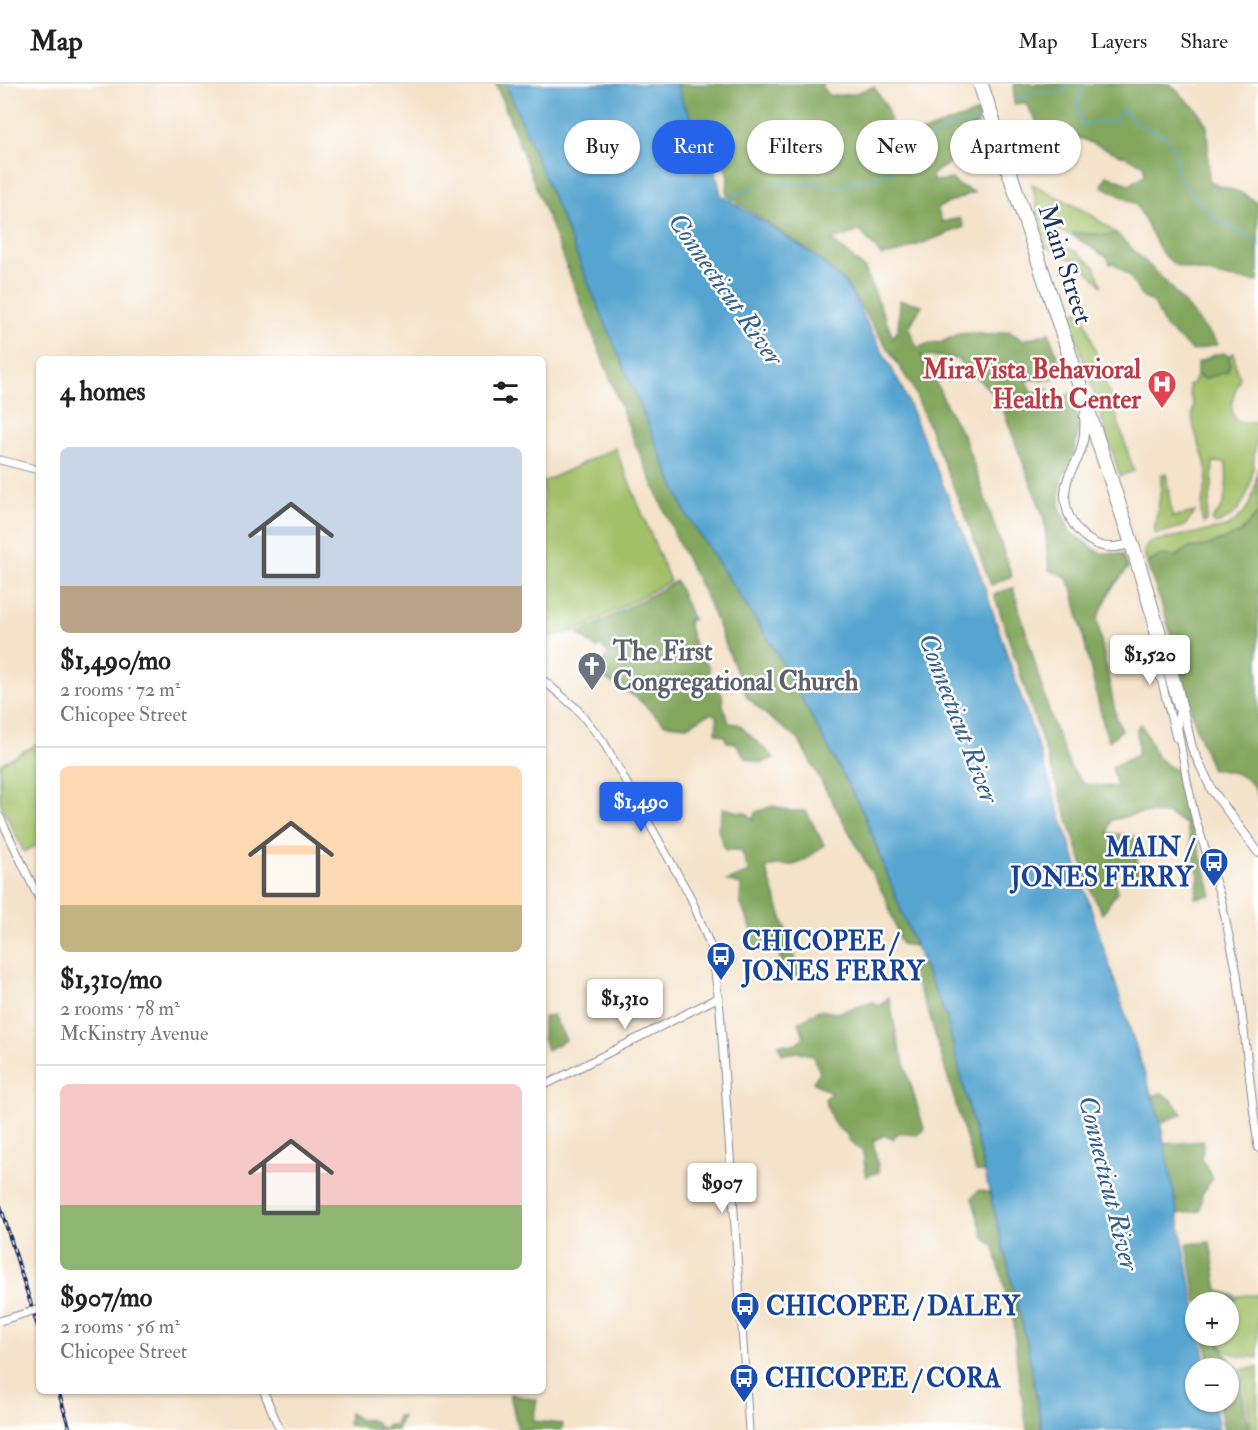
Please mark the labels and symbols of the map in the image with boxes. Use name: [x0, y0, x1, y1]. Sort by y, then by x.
street label: Main Street: [1031, 200, 1099, 328]
water label: Connecticut River: [661, 206, 792, 374]
place label: MiraVista Behavioral Health Center: [922, 354, 1141, 416]
hospital icon: MiraVista Behavioral Health Center: [1146, 368, 1178, 410]
water label: Connecticut River: [911, 629, 1007, 810]
pin: $1,520: [1101, 635, 1199, 686]
place label: The First Congregational Church: [612, 636, 859, 699]
church icon: The First Congregational Church: [576, 650, 608, 692]
pin: $1,490: [592, 782, 690, 833]
place label: MAIN / JONES FERRY: [1009, 832, 1196, 894]
bus stop icon: MAIN / JONES FERRY: [1198, 846, 1230, 888]
place label: CHICOPEE / JONES FERRY: [740, 926, 926, 988]
bus stop icon: CHICOPEE / JONES FERRY: [705, 940, 737, 982]
pin: $1,310: [576, 979, 674, 1030]
water label: Connecticut River: [1071, 1092, 1147, 1276]
pin: $907: [686, 1163, 758, 1214]
bus stop icon: CHICOPEE / DALEY: [729, 1290, 761, 1332]
place label: CHICOPEE / DALEY: [766, 1291, 1021, 1323]
bus stop icon: CHICOPEE / CORA: [728, 1362, 760, 1404]
place label: CHICOPEE / CORA: [765, 1363, 1002, 1395]

